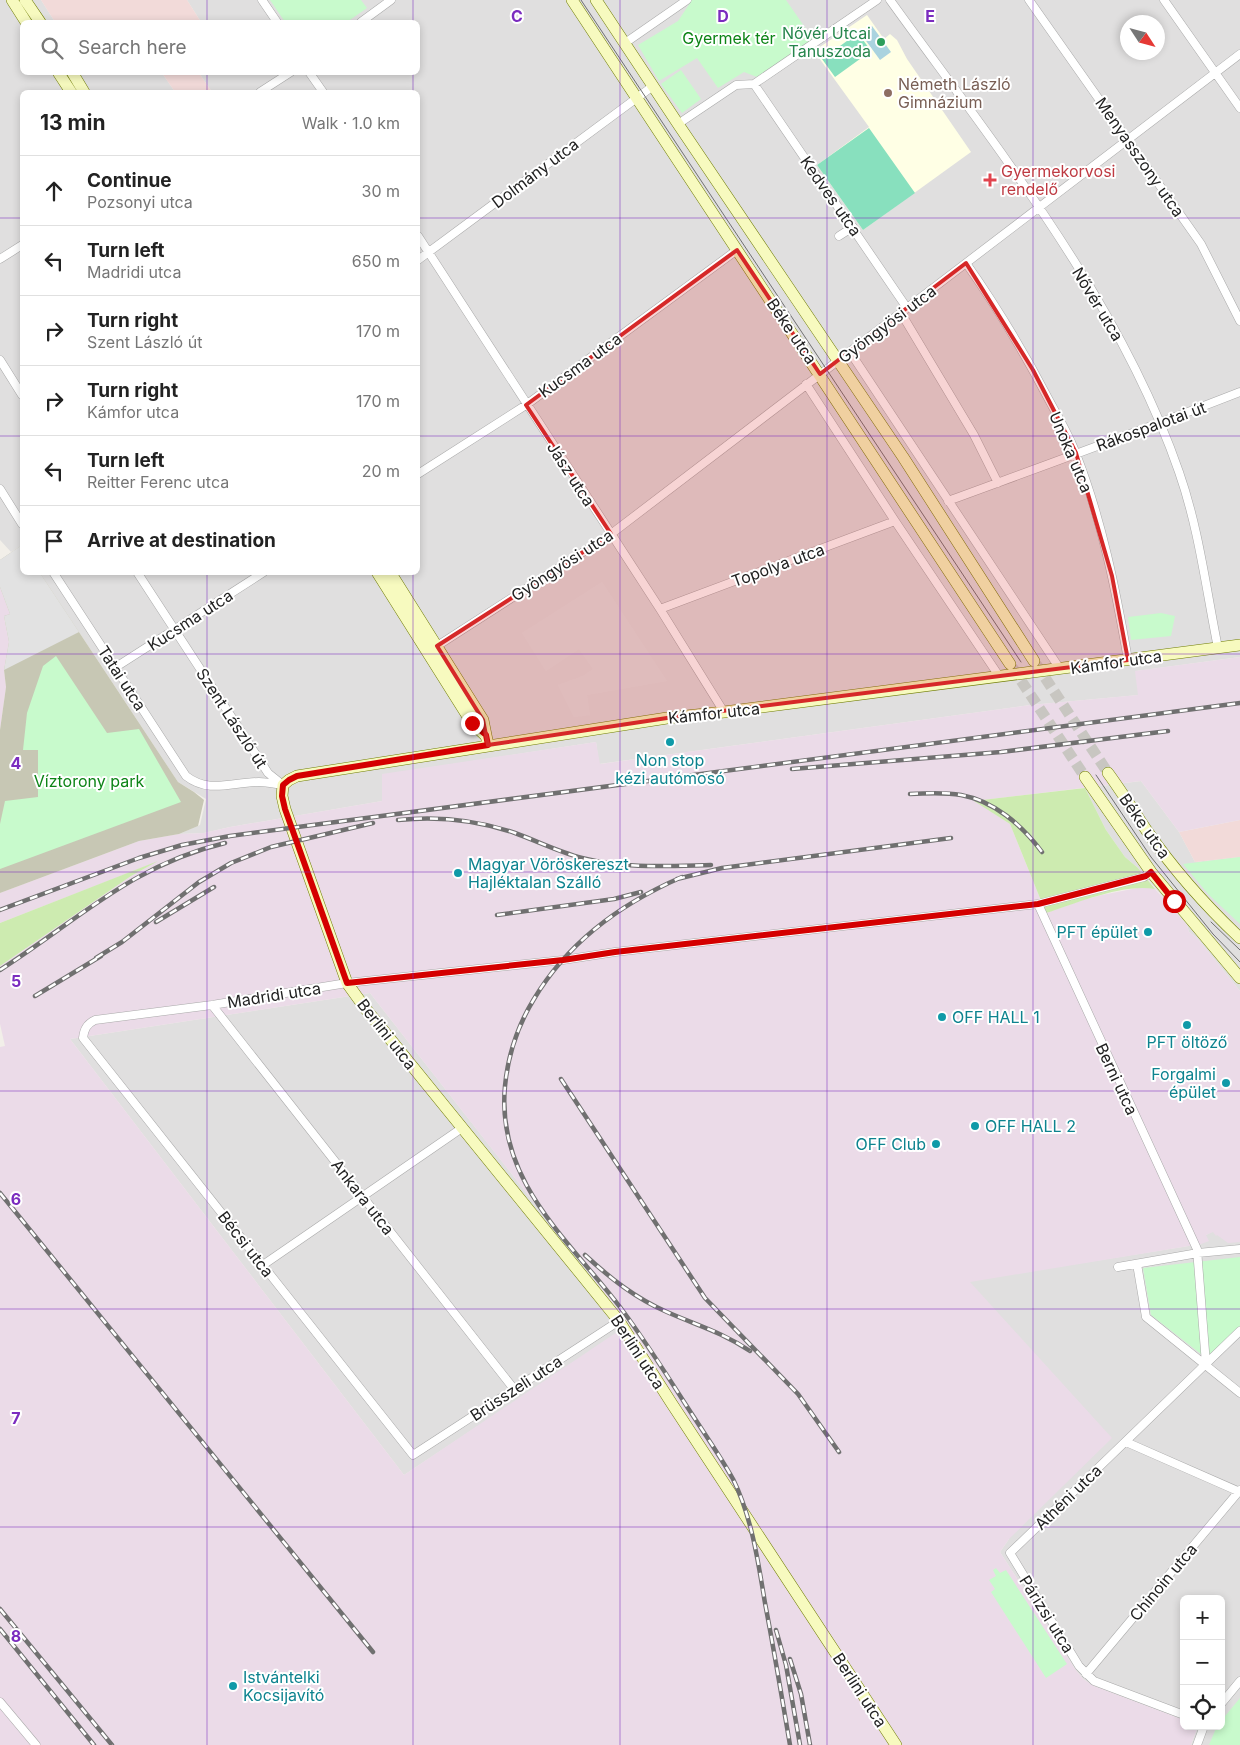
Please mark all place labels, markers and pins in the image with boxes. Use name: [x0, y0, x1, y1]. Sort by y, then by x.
place label: Nővér Utcai Tanuszoda: [782, 23, 871, 61]
marker: Nővér Utcai Tanuszoda: [875, 36, 887, 48]
place label: Németh László Gimnázium: [898, 74, 1011, 112]
marker: Németh László Gimnázium: [882, 87, 894, 99]
place label: Gyermekorvosi rendelő: [1001, 161, 1115, 199]
marker: Gyermekorvosi rendelő: [983, 173, 997, 187]
marker: Non stop kézi autómosó: [664, 736, 676, 748]
place label: Non stop kézi autómosó: [615, 750, 725, 788]
place label: Magyar Vöröskereszt Hajléktalan Szálló: [468, 854, 629, 892]
marker: Magyar Vöröskereszt Hajléktalan Szálló: [452, 867, 464, 879]
place label: PFT épület: [1056, 922, 1138, 942]
marker: PFT épület: [1142, 926, 1154, 938]
place label: OFF HALL 1: [952, 1007, 1040, 1027]
marker: OFF HALL 1: [936, 1011, 948, 1023]
marker: PFT öltöző: [1181, 1019, 1193, 1031]
place label: PFT öltöző: [1147, 1032, 1227, 1052]
place label: Forgalmi épület: [1151, 1064, 1216, 1102]
marker: Forgalmi épület: [1220, 1077, 1232, 1089]
place label: OFF HALL 2: [985, 1116, 1076, 1136]
marker: OFF HALL 2: [969, 1120, 981, 1132]
place label: OFF Club: [856, 1134, 926, 1154]
marker: OFF Club: [930, 1138, 942, 1150]
place label: Istvántelki Kocsijavító: [243, 1667, 324, 1705]
marker: Istvántelki Kocsijavító: [227, 1680, 239, 1692]

